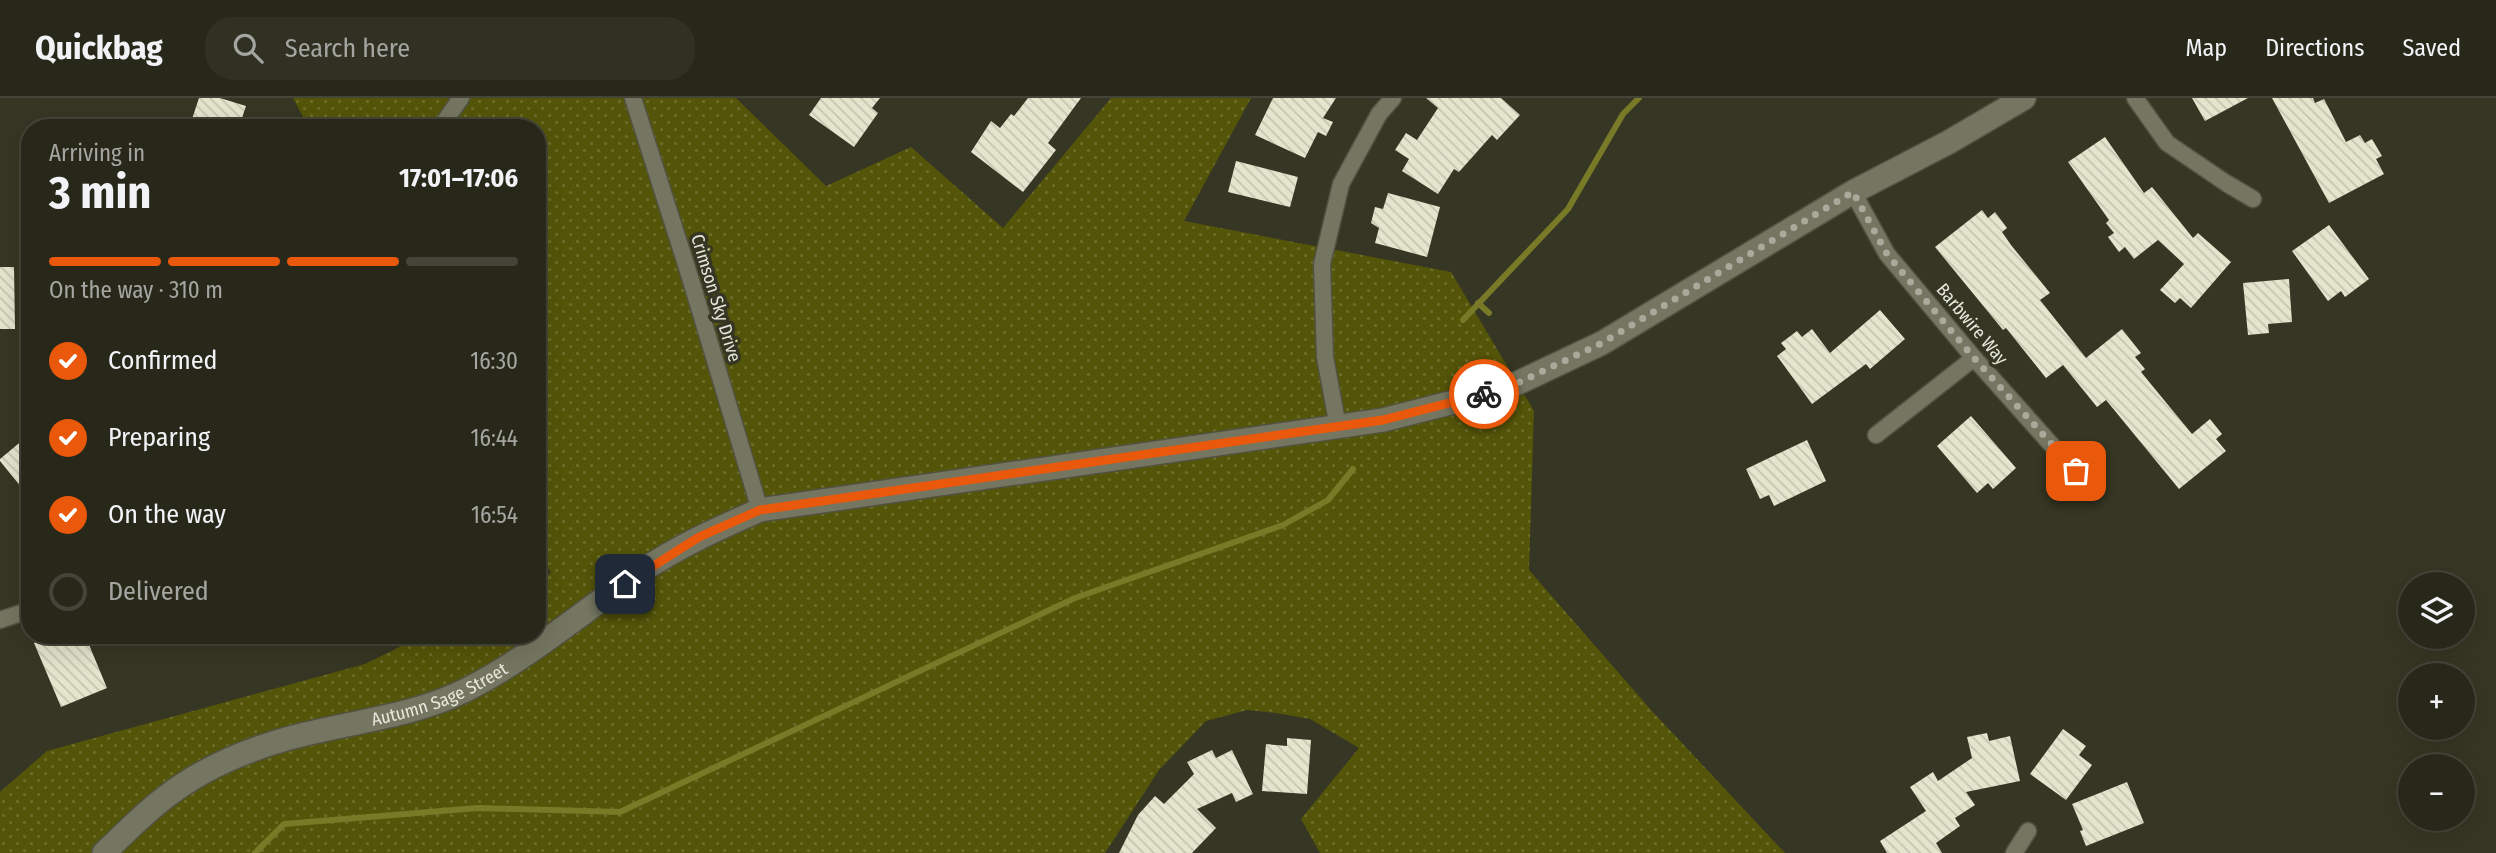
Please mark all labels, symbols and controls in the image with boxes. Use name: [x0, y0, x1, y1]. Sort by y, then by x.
search box: [205, 17, 695, 80]
text: Quickbag: [35, 28, 163, 68]
icon: search: [229, 29, 267, 67]
text: Search here: [285, 33, 410, 64]
text: Map: [2186, 34, 2227, 62]
text: Directions: [2265, 34, 2364, 62]
text: Saved: [2402, 34, 2461, 62]
text: Arriving in: [49, 139, 145, 167]
text: 17:01–17:06: [399, 163, 518, 194]
text: 3 min: [49, 165, 151, 220]
street label: Crimson Sky Drive: [686, 232, 746, 364]
text: On the way · 310 m: [49, 276, 223, 304]
street label: Barbwire Way: [1932, 279, 2012, 369]
icon: check: [49, 342, 87, 380]
text: Confirmed: [108, 345, 218, 376]
text: 16:30: [470, 347, 518, 375]
courier: [1449, 359, 1519, 429]
icon: bike: [1465, 375, 1503, 413]
icon: check: [49, 419, 87, 457]
text: Preparing: [108, 422, 210, 453]
text: 16:44: [471, 424, 518, 452]
pin: [2046, 441, 2106, 501]
icon: bag: [2057, 452, 2095, 490]
icon: check: [49, 496, 87, 534]
text: On the way: [108, 499, 226, 530]
text: 16:54: [471, 501, 518, 529]
pin: [595, 554, 655, 614]
icon: home: [606, 565, 644, 603]
map controls: [2398, 572, 2475, 831]
button: layers: [2398, 572, 2475, 649]
text: Delivered: [108, 576, 209, 607]
street label: Autumn Sage Street: [369, 658, 512, 731]
button: +: [2398, 663, 2475, 740]
button: −: [2398, 754, 2475, 831]

